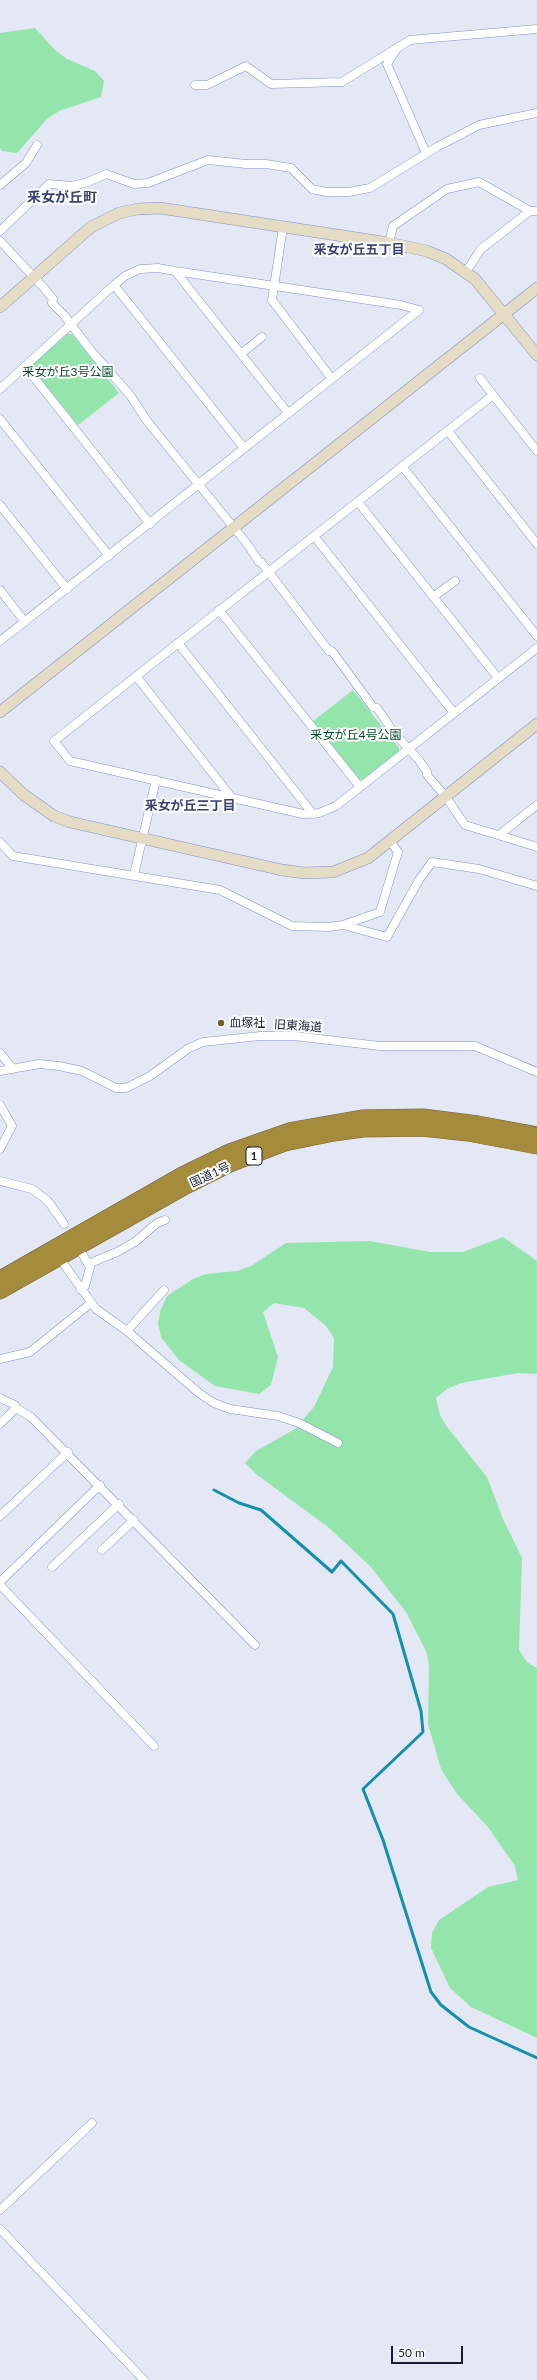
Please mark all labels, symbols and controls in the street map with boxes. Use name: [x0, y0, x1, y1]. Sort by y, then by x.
district label: 釆女が丘町: [27, 189, 97, 205]
district label: 釆女が丘五丁目: [314, 242, 404, 258]
park label: 釆女が丘3号公園: [23, 365, 113, 379]
park label: 釆女が丘4号公園: [311, 728, 401, 742]
district label: 釆女が丘三丁目: [145, 798, 235, 814]
place label: 血塚社: [229, 1016, 265, 1030]
street label: 旧東海道: [274, 1017, 322, 1035]
marker: 血塚社: [216, 1018, 226, 1028]
road number: 1: [246, 1147, 262, 1165]
street label: 国道1号: [187, 1159, 233, 1191]
scale bar: [393, 2338, 465, 2364]
text: 50 m: [398, 2345, 425, 2360]

